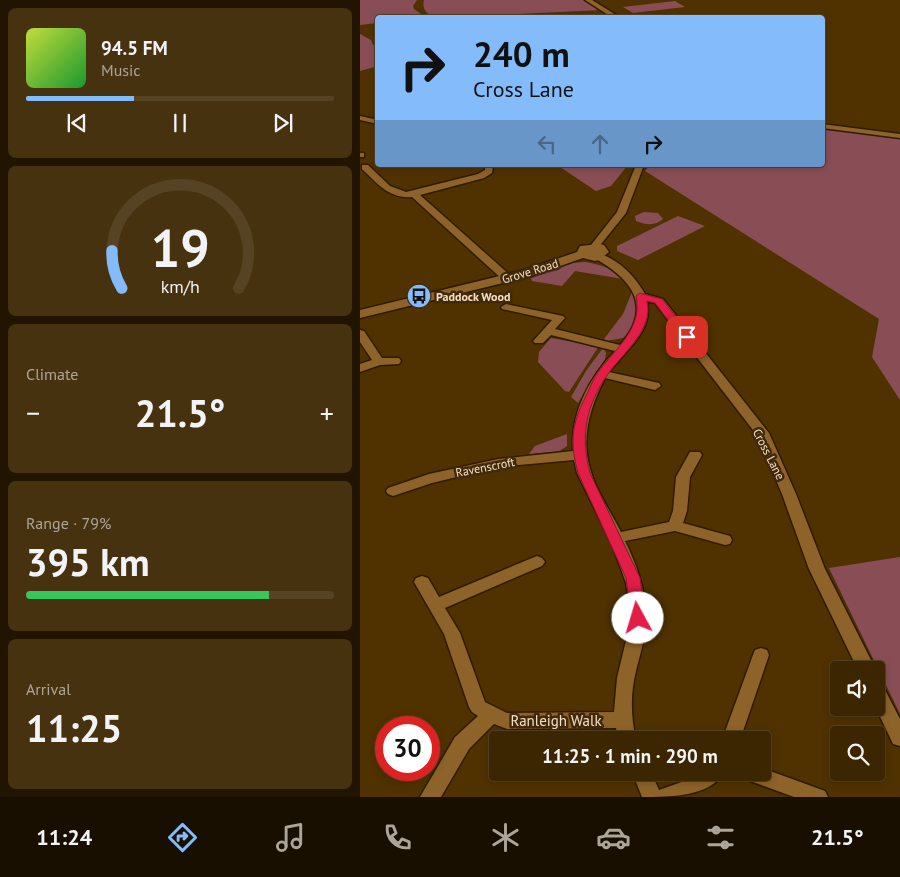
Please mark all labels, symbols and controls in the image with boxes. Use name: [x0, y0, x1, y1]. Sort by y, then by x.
text: 240 m: [473, 31, 570, 77]
icon: right: [390, 35, 455, 100]
text: 94.5 FM: [101, 36, 168, 60]
text: Music: [101, 60, 141, 80]
text: Cross Lane: [473, 75, 574, 103]
icon: previous: [63, 109, 91, 137]
icon: pause: [166, 109, 194, 137]
icon: next: [269, 109, 297, 137]
icon: left: [533, 130, 561, 158]
icon: ahead: [586, 130, 614, 158]
icon: right: [639, 130, 667, 158]
text: 19: [151, 214, 209, 281]
street label: Grove Road: [500, 255, 560, 287]
text: km/h: [160, 275, 200, 298]
bus stop icon: Paddock Wood: [406, 283, 432, 309]
place label: Paddock Wood: [436, 289, 510, 304]
pin: [666, 316, 708, 358]
icon: arrive: [673, 323, 701, 351]
text: Climate: [26, 364, 78, 384]
text: 21.5°: [135, 388, 225, 437]
text: −: [26, 394, 40, 431]
text: +: [320, 394, 334, 431]
street label: Cross Lane: [750, 426, 788, 482]
street label: Ravenscroft: [454, 454, 516, 480]
text: Range · 79%: [26, 513, 111, 533]
text: 395 km: [26, 537, 150, 586]
position arrow: [611, 591, 663, 643]
map controls: [830, 661, 885, 781]
button: sound: [830, 661, 885, 716]
text: Arrival: [26, 679, 71, 699]
text: 11:25: [26, 703, 122, 752]
street label: Ranleigh Walk: [510, 711, 602, 730]
speed limit sign: 30: [375, 716, 440, 781]
button: search: [830, 726, 885, 781]
text: 11:25 · 1 min · 290 m: [542, 744, 718, 768]
icon: directions: [165, 820, 200, 855]
icon: music: [273, 820, 308, 855]
icon: phone: [380, 820, 415, 855]
icon: climate: [488, 820, 523, 855]
icon: car: [596, 820, 631, 855]
icon: filters: [703, 820, 738, 855]
text: 11:24: [36, 823, 92, 851]
text: 21.5°: [811, 823, 864, 851]

